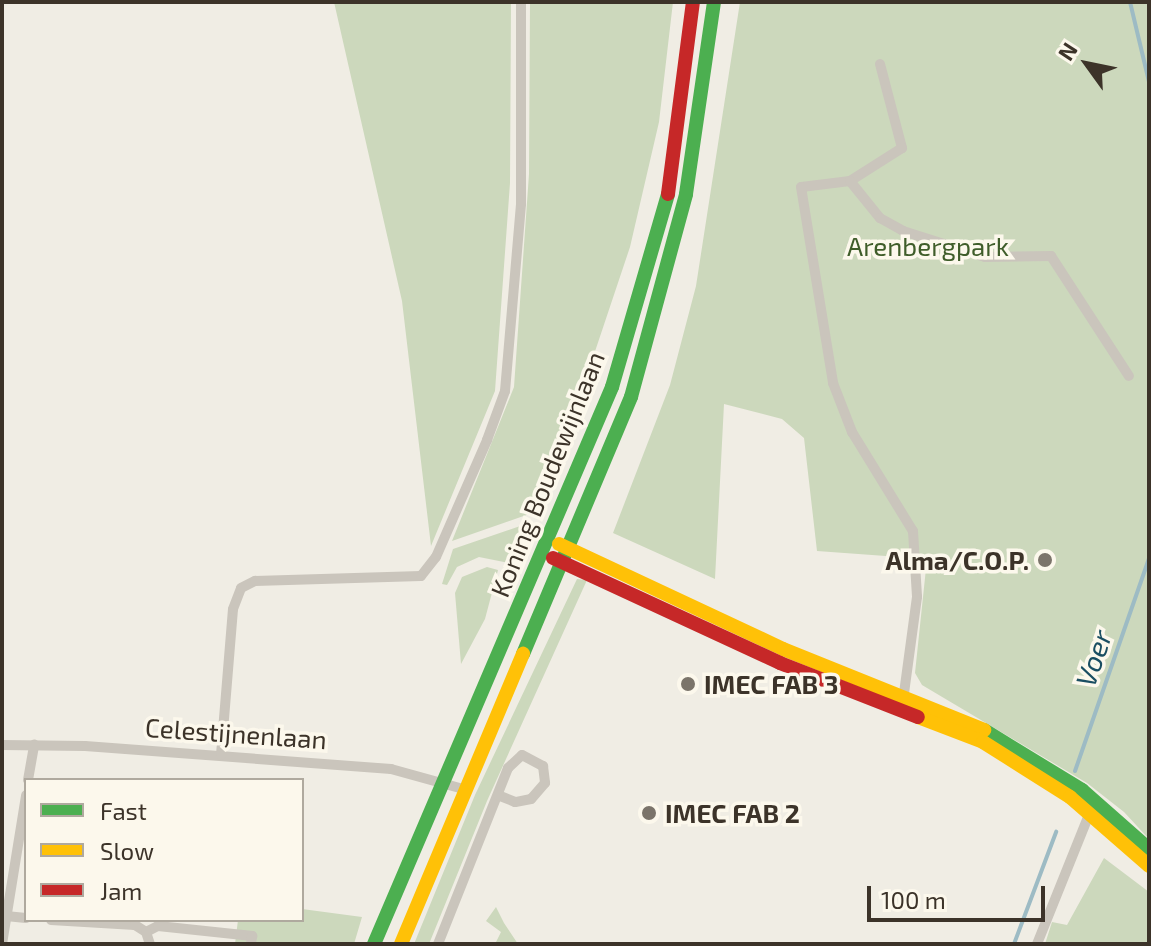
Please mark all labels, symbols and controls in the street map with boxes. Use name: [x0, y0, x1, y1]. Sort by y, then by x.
north arrow: [1047, 24, 1127, 104]
text: N: [1052, 37, 1082, 65]
park label: Arenbergpark: [847, 230, 1009, 262]
street label: Koning Boudewijnlaan: [483, 347, 611, 601]
place label: Alma/C.O.P.: [885, 544, 1029, 576]
marker: Alma/C.O.P.: [1036, 551, 1054, 569]
water label: Voer: [1068, 625, 1118, 691]
place label: IMEC FAB 3: [704, 668, 838, 700]
marker: IMEC FAB 3: [679, 675, 697, 693]
street label: Celestijnenlaan: [144, 711, 328, 755]
legend: [24, 778, 304, 922]
text: Fast: [100, 796, 147, 825]
place label: IMEC FAB 2: [665, 797, 800, 829]
marker: IMEC FAB 2: [640, 804, 658, 822]
text: Slow: [100, 836, 154, 865]
scale bar: [871, 870, 1049, 920]
text: Jam: [100, 876, 142, 905]
text: 100 m: [881, 885, 946, 914]

